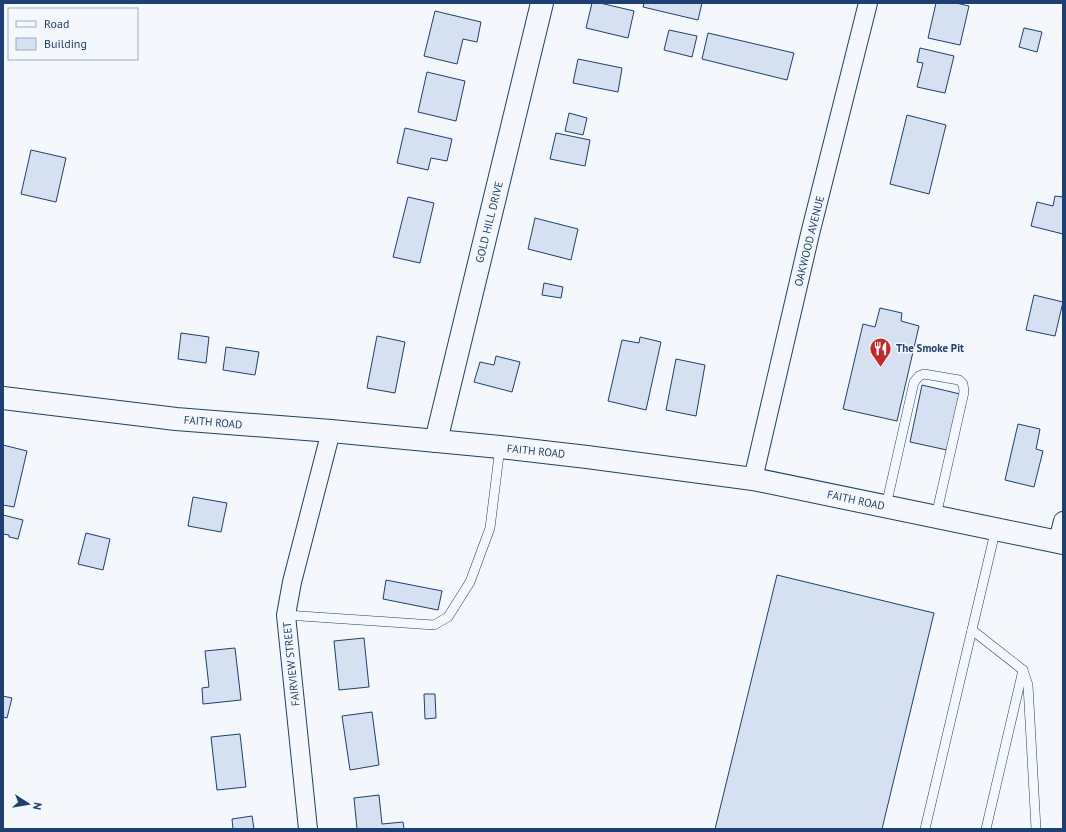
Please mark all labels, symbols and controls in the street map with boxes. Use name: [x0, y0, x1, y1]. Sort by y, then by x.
legend: [8, 8, 138, 60]
text: Road: [44, 16, 69, 31]
text: Building: [44, 36, 87, 51]
street label: GOLD HILL DRIVE: [472, 180, 506, 264]
street label: OAKWOOD AVENUE: [791, 194, 827, 288]
restaurant icon: The Smoke Pit: [868, 335, 894, 368]
place label: The Smoke Pit: [896, 341, 964, 355]
street label: FAITH ROAD: [183, 412, 243, 432]
street label: FAITH ROAD: [506, 441, 566, 461]
street label: FAITH ROAD: [826, 487, 886, 513]
street label: FAIRVIEW STREET: [280, 621, 302, 707]
north arrow: [8, 784, 48, 824]
text: N: [30, 801, 45, 811]

